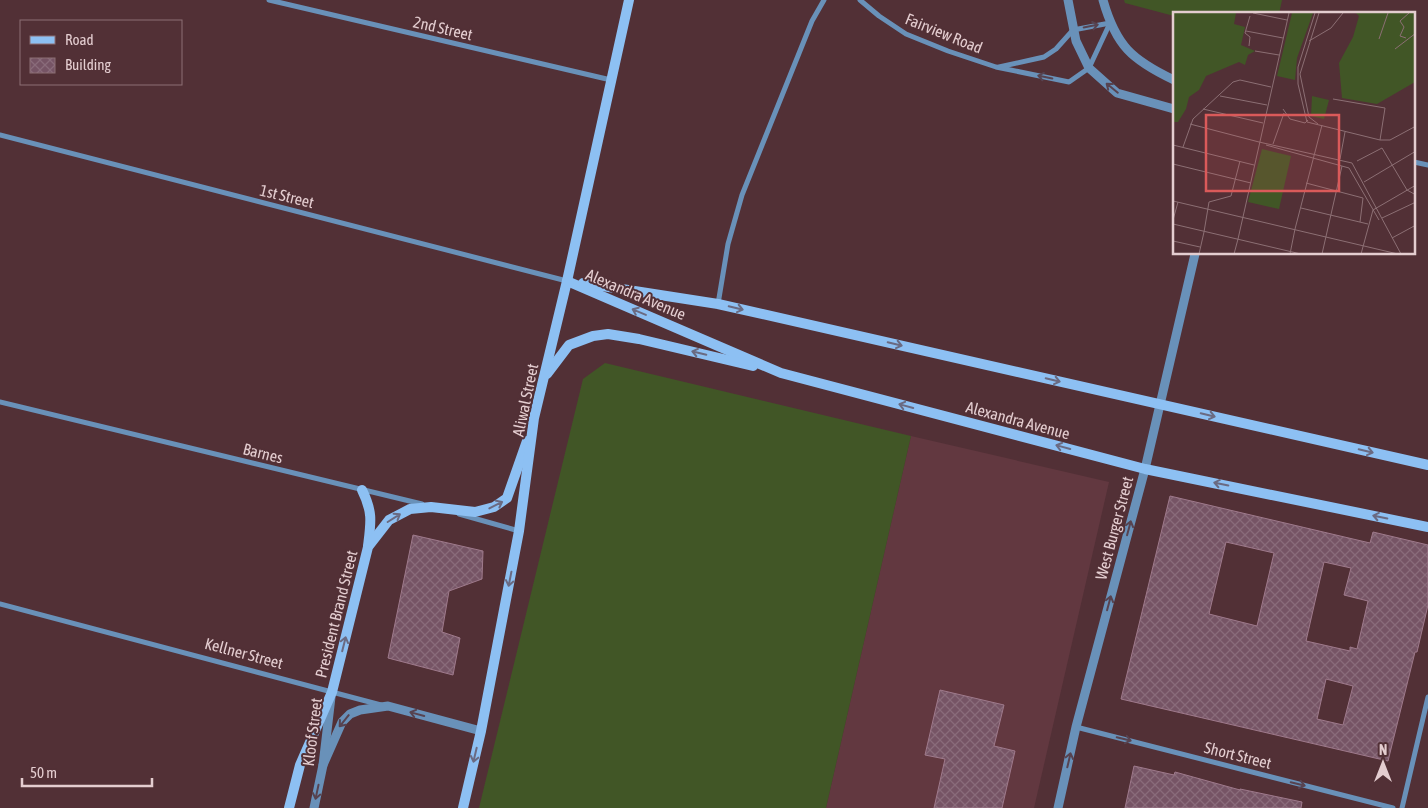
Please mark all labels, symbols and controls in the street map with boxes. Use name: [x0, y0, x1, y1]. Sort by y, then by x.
street label: Fairview Road: [903, 9, 985, 57]
street label: 2nd Street: [412, 12, 475, 44]
inset map: [1173, 12, 1416, 255]
legend: [20, 20, 182, 85]
one-way arrow: [1083, 21, 1099, 31]
text: Road: [65, 31, 94, 48]
text: Building: [65, 56, 111, 73]
one-way arrow: [1037, 72, 1053, 82]
one-way arrow: [1105, 83, 1119, 93]
street label: 1st Street: [258, 181, 316, 211]
street label: Alexandra Avenue: [583, 265, 689, 323]
one-way arrow: [728, 304, 744, 313]
one-way arrow: [632, 307, 647, 316]
one-way arrow: [887, 340, 903, 349]
one-way arrow: [692, 348, 708, 357]
street label: Aliwal Street: [508, 361, 542, 438]
one-way arrow: [1045, 376, 1061, 385]
street label: Alexandra Avenue: [964, 398, 1072, 442]
one-way arrow: [898, 400, 914, 410]
one-way arrow: [1199, 411, 1215, 420]
street label: Barnes: [241, 439, 285, 467]
one-way arrow: [1055, 442, 1071, 451]
one-way arrow: [1358, 447, 1374, 456]
street label: West Burger Street: [1092, 474, 1138, 582]
one-way arrow: [1214, 479, 1230, 489]
one-way arrow: [488, 500, 503, 510]
one-way arrow: [387, 512, 401, 523]
one-way arrow: [1373, 512, 1389, 521]
one-way arrow: [1125, 521, 1134, 537]
street label: President Brand Street: [311, 548, 361, 680]
one-way arrow: [505, 570, 514, 586]
one-way arrow: [1105, 596, 1115, 612]
street label: Kellner Street: [203, 634, 285, 672]
one-way arrow: [340, 637, 349, 653]
street label: Kloof Street: [299, 696, 325, 767]
one-way arrow: [410, 709, 426, 718]
one-way arrow: [339, 715, 350, 728]
one-way arrow: [1115, 735, 1131, 744]
street label: Short Street: [1203, 738, 1274, 772]
north arrow: [1358, 738, 1408, 788]
text: N: [1379, 742, 1387, 758]
one-way arrow: [470, 747, 479, 763]
one-way arrow: [1065, 753, 1074, 769]
scale bar: [22, 756, 152, 788]
text: 50 m: [30, 764, 57, 781]
one-way arrow: [1289, 780, 1305, 789]
one-way arrow: [312, 783, 321, 799]

